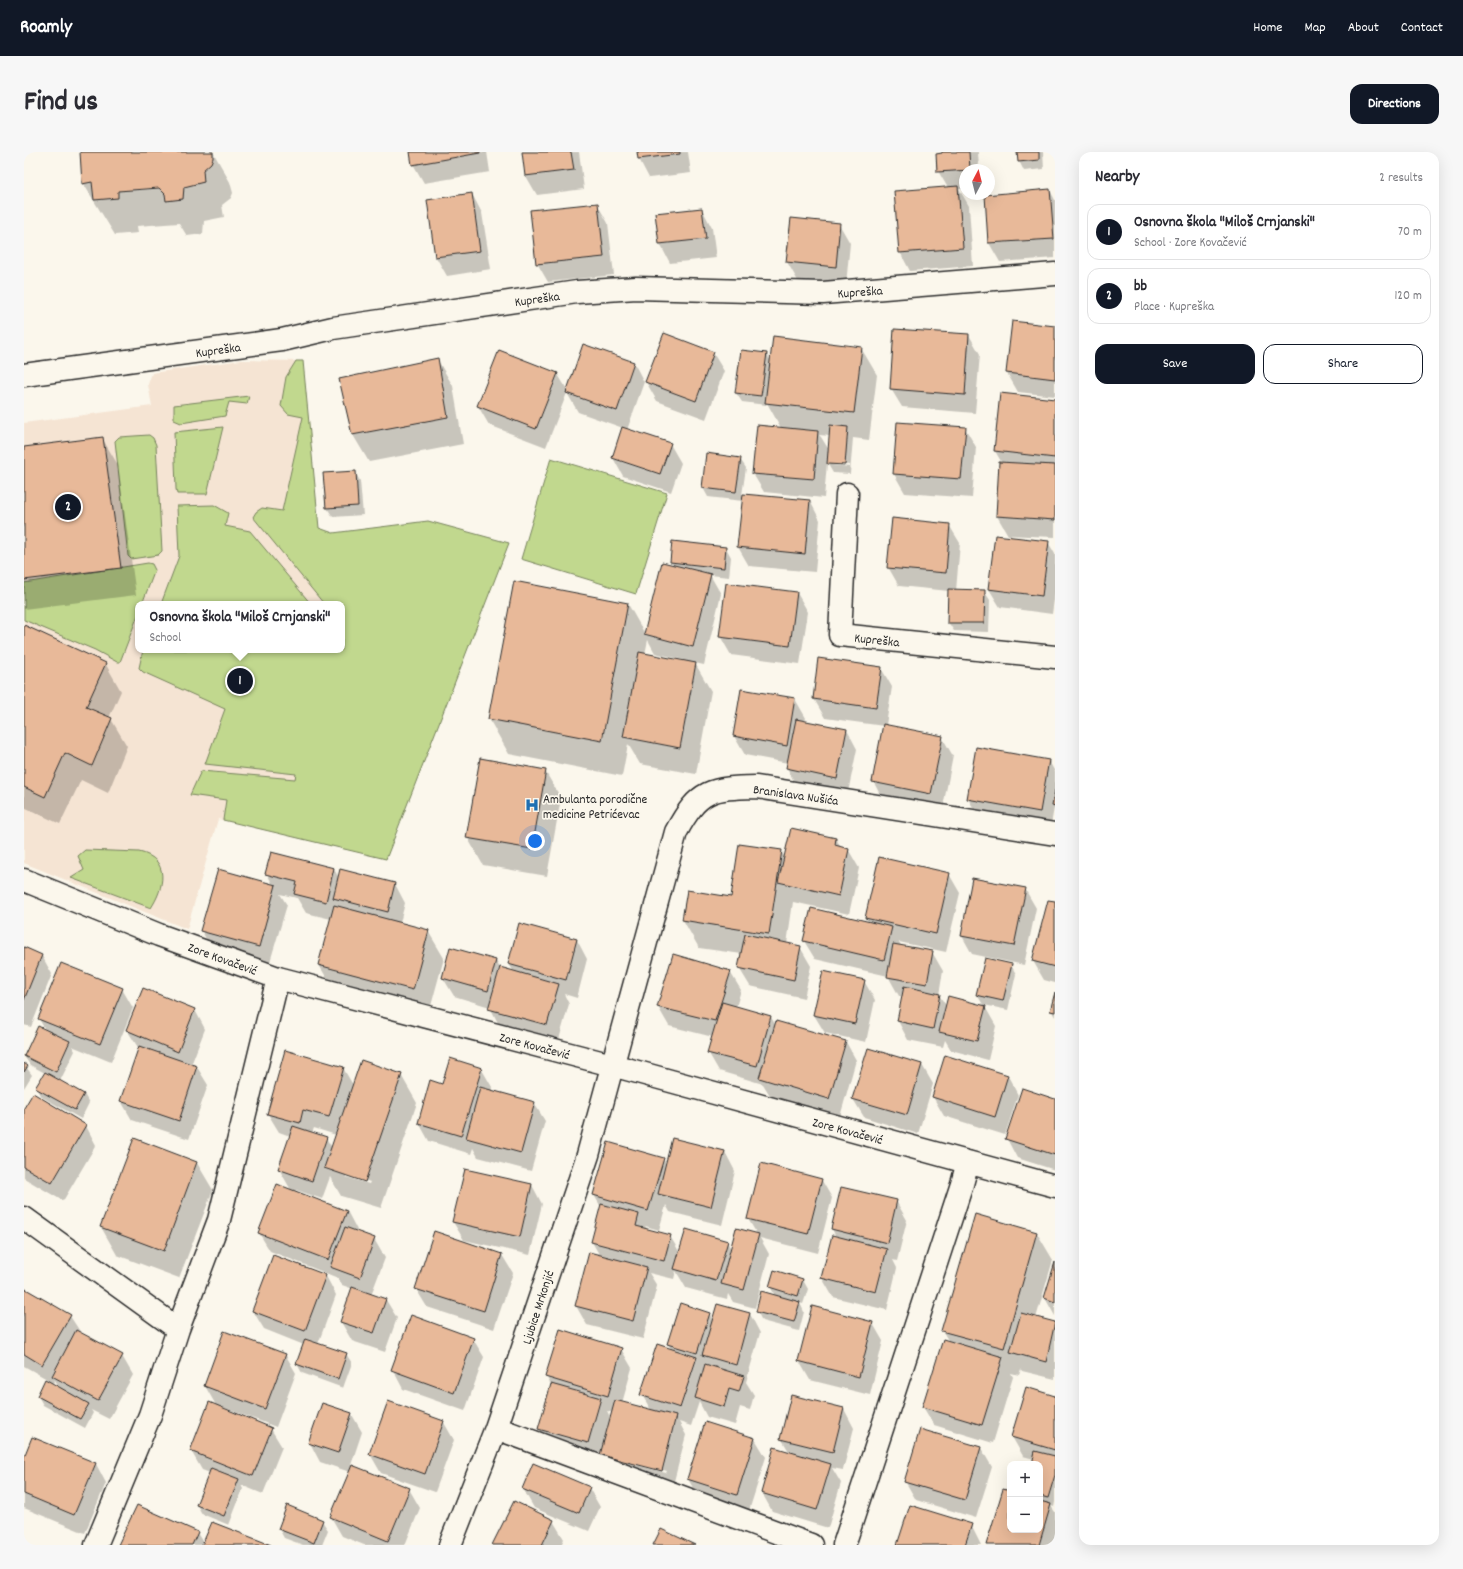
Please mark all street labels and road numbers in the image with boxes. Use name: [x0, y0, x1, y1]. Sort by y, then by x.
street label: Kupreška: [837, 282, 884, 305]
street label: Kupreška: [514, 288, 562, 313]
street label: Kupreška: [195, 339, 243, 364]
street label: Kupreška: [853, 630, 901, 653]
street label: Branislava Nušića: [752, 781, 840, 812]
street label: Zore Kovačević: [185, 939, 259, 982]
street label: Zore Kovačević: [497, 1029, 572, 1066]
street label: Zore Kovačević: [810, 1114, 885, 1151]
street label: Ljubice Mrkonjić: [518, 1268, 560, 1347]

